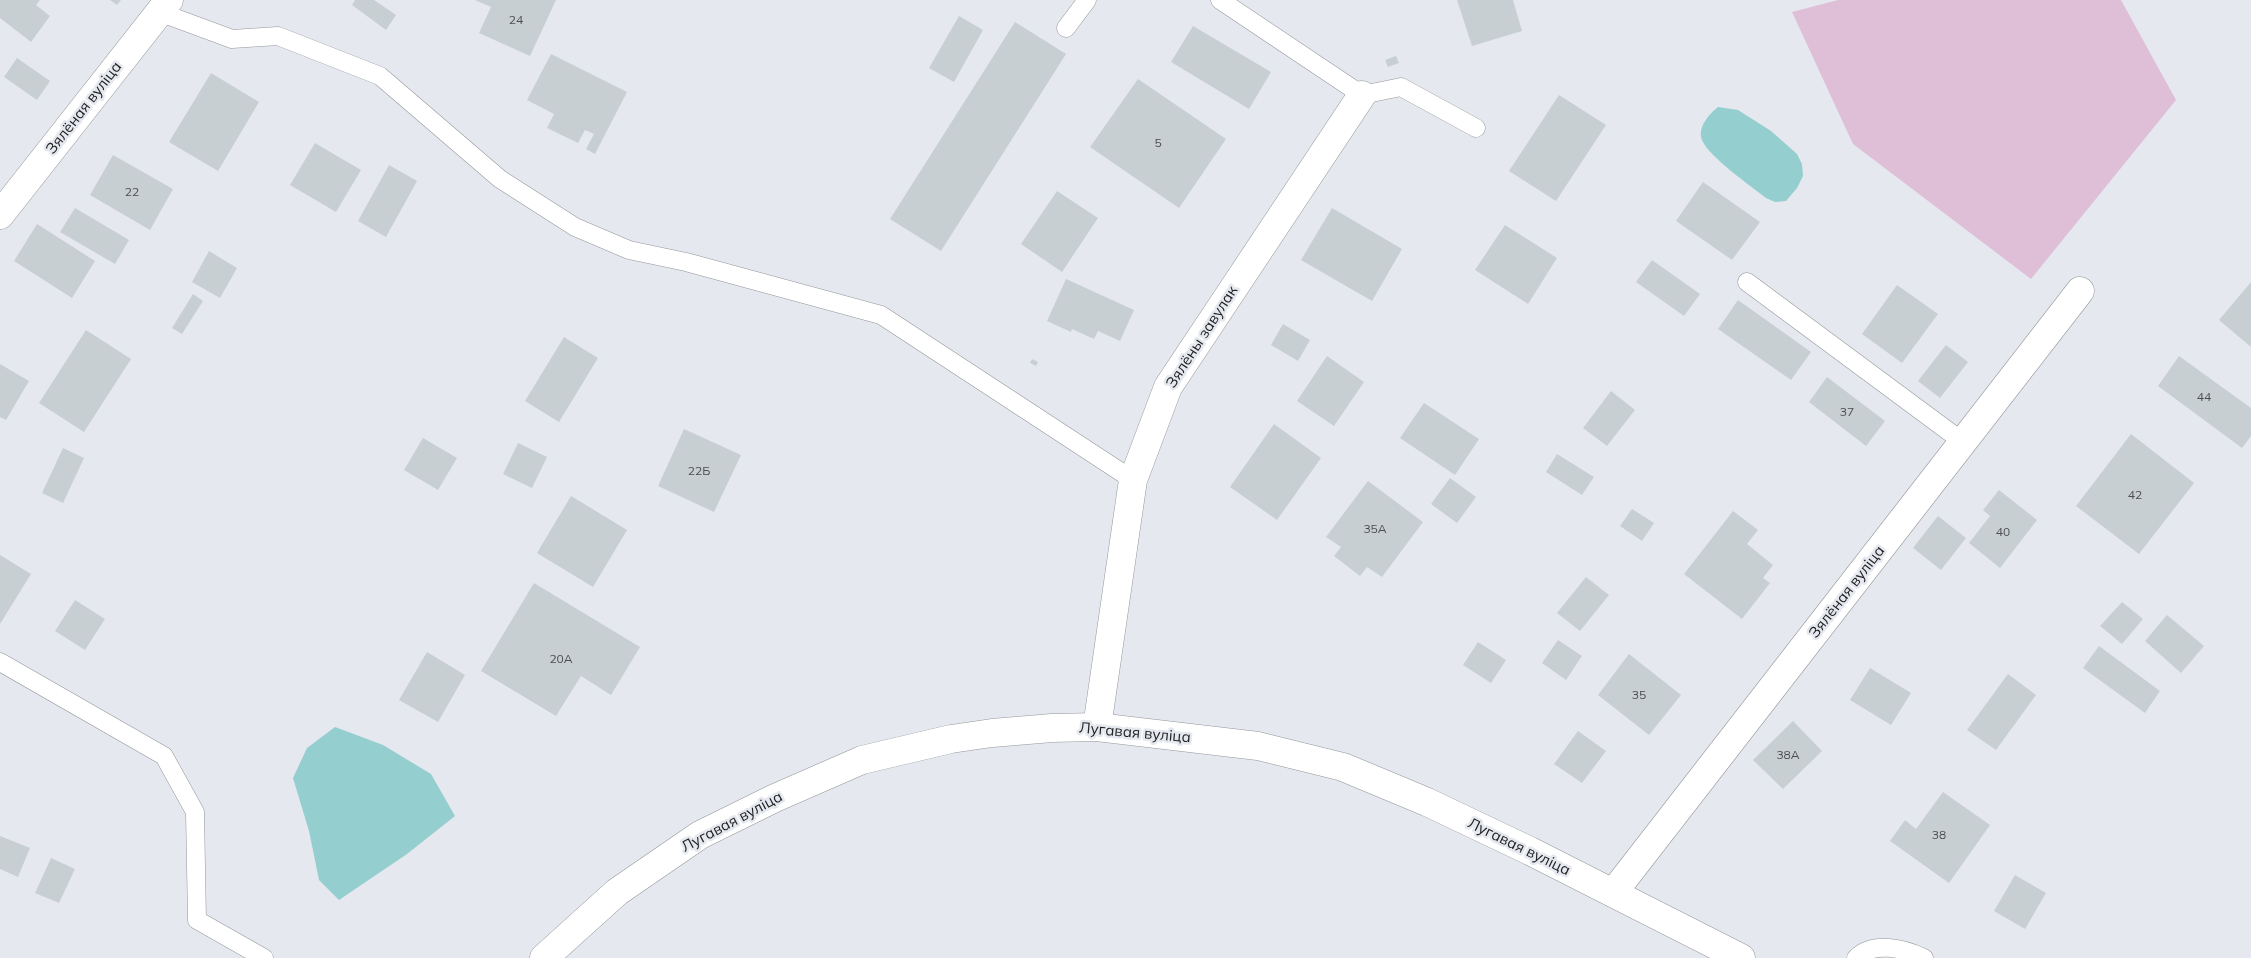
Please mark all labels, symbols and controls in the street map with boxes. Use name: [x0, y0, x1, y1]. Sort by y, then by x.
house number: 24: [509, 13, 523, 27]
street label: Зялёная вуліца: [42, 58, 126, 158]
house number: 5: [1154, 136, 1162, 150]
house number: 22: [125, 185, 139, 199]
street label: Зялёны завулак: [1162, 283, 1242, 391]
house number: 44: [2197, 390, 2211, 404]
house number: 37: [1840, 405, 1854, 419]
house number: 22Б: [688, 464, 710, 478]
house number: 42: [2128, 488, 2142, 502]
house number: 35А: [1363, 522, 1387, 536]
house number: 40: [1996, 525, 2010, 539]
street label: Зялёная вуліца: [1805, 542, 1889, 642]
house number: 20А: [549, 652, 573, 666]
house number: 35: [1632, 688, 1646, 702]
street label: Лугавая вуліца: [1078, 719, 1192, 747]
house number: 38А: [1776, 748, 1800, 762]
street label: Лугавая вуліца: [678, 788, 786, 856]
street label: Лугавая вуліца: [1465, 814, 1573, 880]
house number: 38: [1932, 828, 1946, 842]

